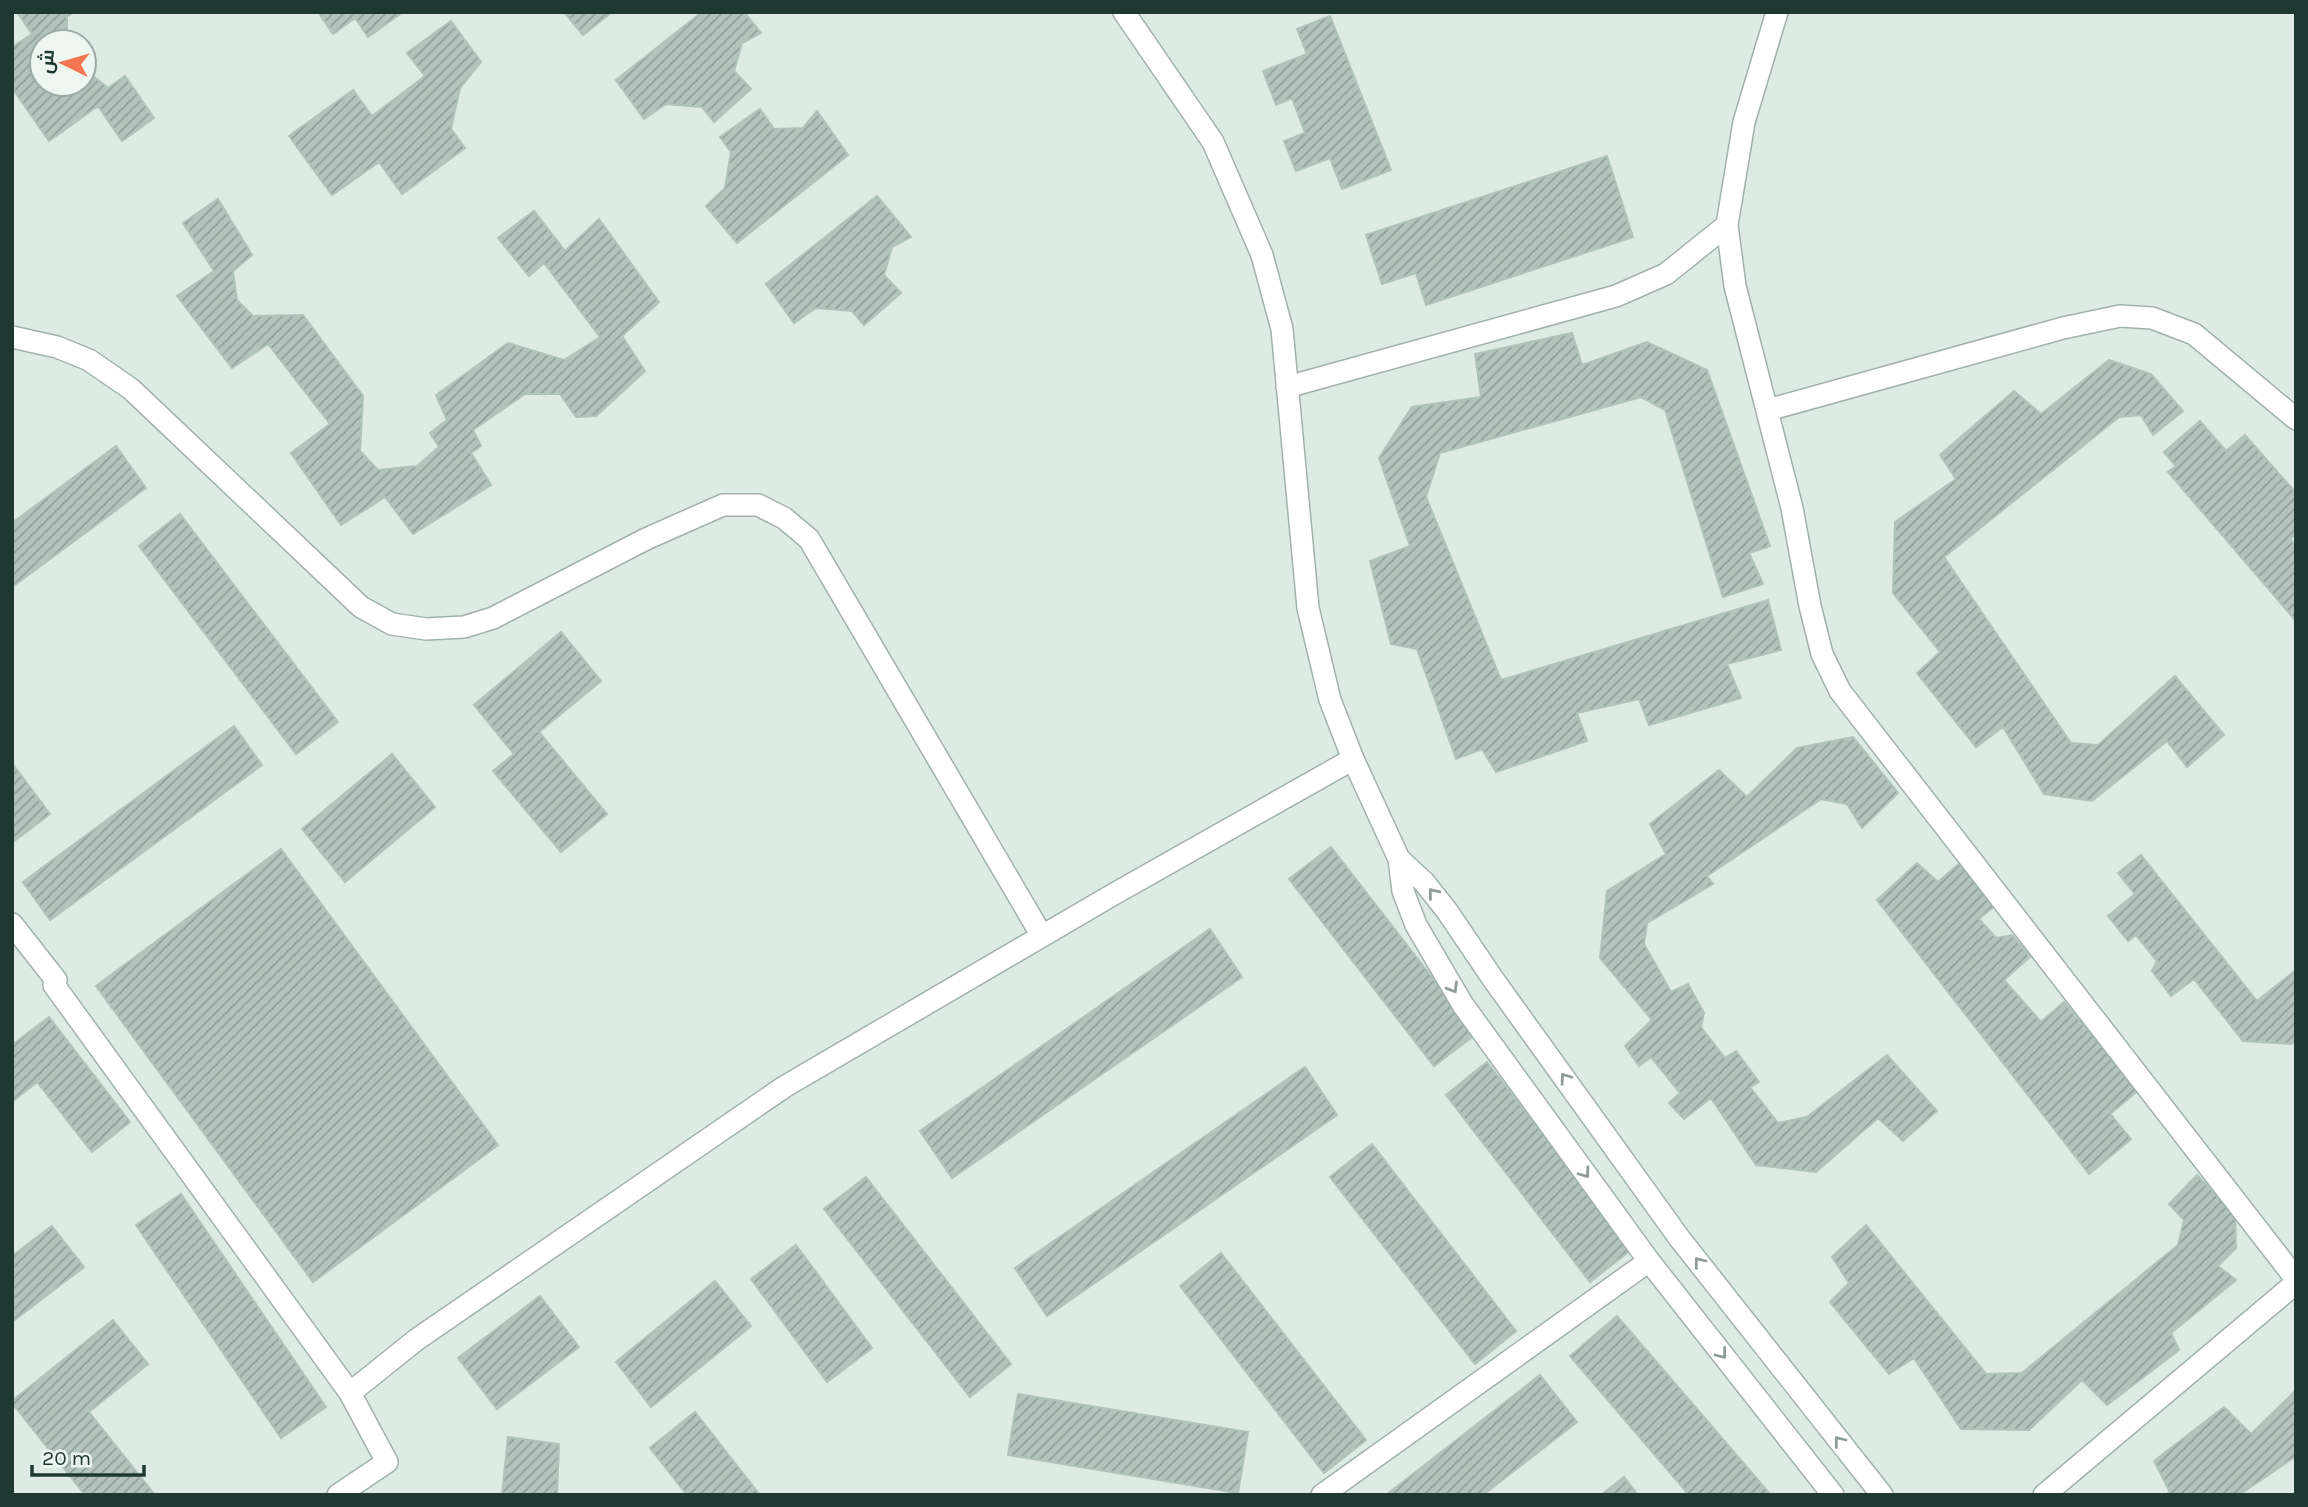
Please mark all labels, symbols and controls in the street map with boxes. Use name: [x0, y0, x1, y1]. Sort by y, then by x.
north arrow: [28, 28, 98, 98]
text: ش: [35, 48, 59, 75]
one-way arrow: [1428, 889, 1441, 901]
one-way arrow: [1445, 980, 1458, 993]
one-way arrow: [1561, 1074, 1573, 1086]
one-way arrow: [1577, 1165, 1589, 1178]
one-way arrow: [1694, 1258, 1707, 1270]
one-way arrow: [1714, 1347, 1727, 1359]
scale bar: [32, 1434, 144, 1478]
one-way arrow: [1835, 1436, 1848, 1449]
text: 20 m: [42, 1446, 91, 1470]

